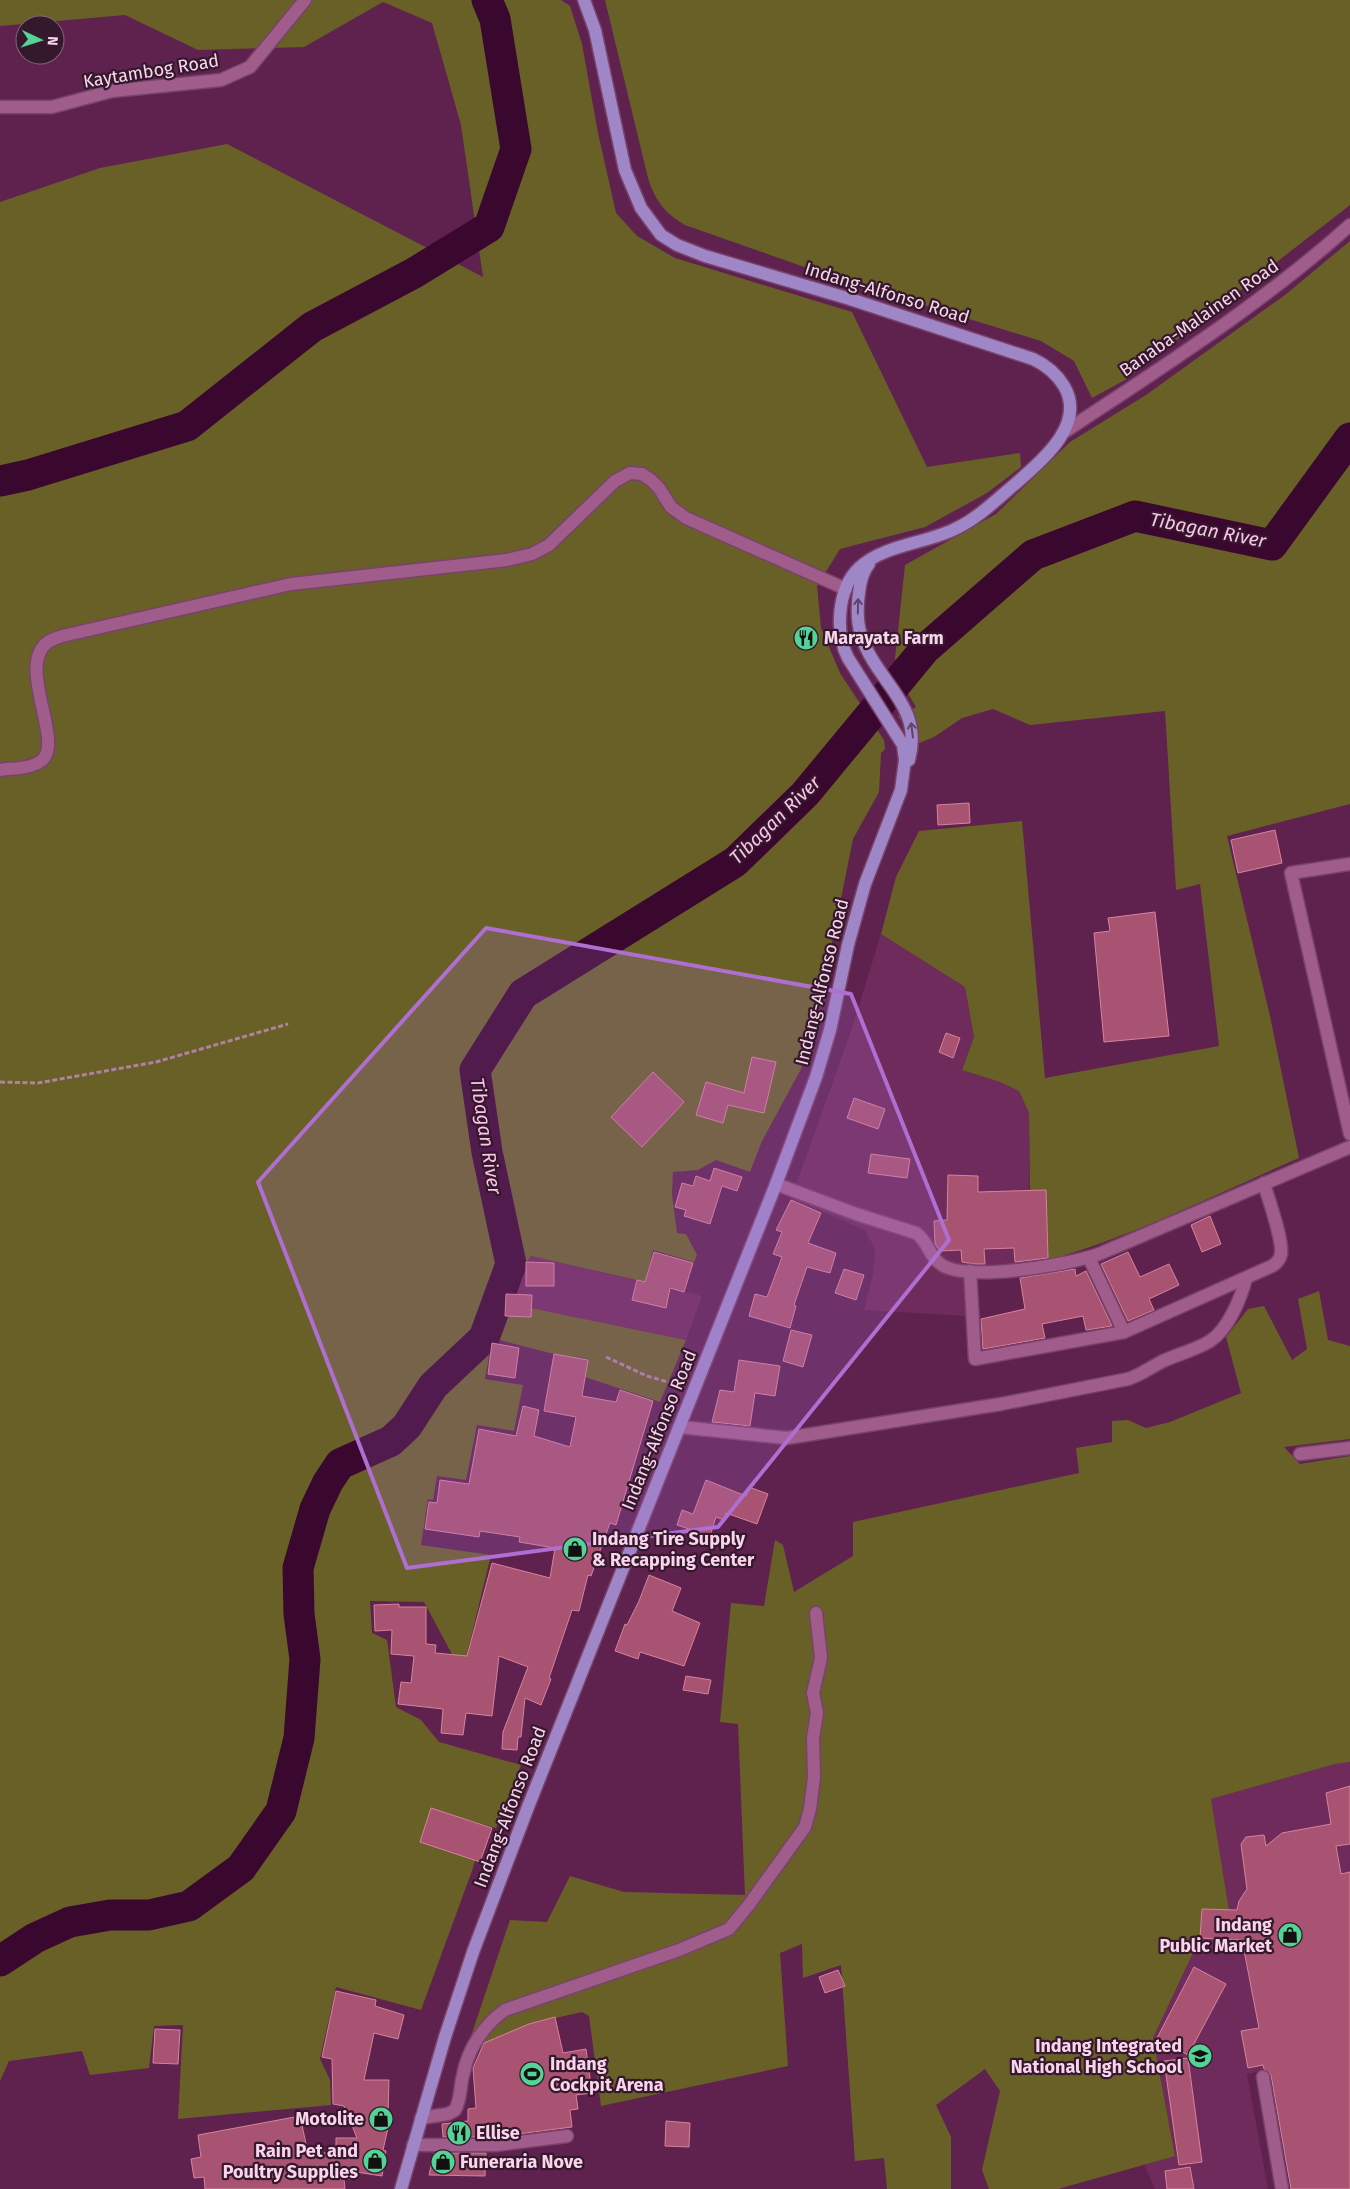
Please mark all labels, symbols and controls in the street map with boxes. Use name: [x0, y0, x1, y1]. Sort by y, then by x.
north arrow: [15, 15, 65, 65]
text: N: [44, 36, 61, 46]
street label: Kaytambog Road: [81, 49, 221, 93]
street label: Banaba-Malainen Road: [1115, 255, 1283, 381]
street label: Indang-Alfonso Road: [802, 257, 972, 329]
water label: Tibagan River: [1148, 508, 1269, 553]
one-way arrow: [853, 598, 863, 614]
restaurant icon: Marayata Farm: [793, 625, 819, 651]
place label: Marayata Farm: [824, 627, 944, 649]
one-way arrow: [907, 722, 917, 738]
water label: Tibagan River: [725, 770, 826, 869]
street label: Indang-Alfonso Road: [791, 896, 853, 1068]
water label: Tibagan River: [465, 1076, 507, 1197]
street label: Indang-Alfonso Road: [617, 1347, 701, 1513]
place label: Indang Tire Supply & Recapping Center: [592, 1528, 755, 1571]
shop icon: Indang Tire Supply & Recapping Center: [562, 1536, 588, 1562]
street label: Indang-Alfonso Road: [469, 1723, 551, 1891]
place label: Indang Public Market: [1160, 1914, 1273, 1957]
shop icon: Indang Public Market: [1277, 1922, 1303, 1948]
place label: Indang Integrated National High School: [1011, 2035, 1183, 2078]
school or university icon: Indang Integrated National High School: [1187, 2043, 1213, 2069]
place label: Indang Cockpit Arena: [550, 2053, 664, 2096]
sports icon: Indang Cockpit Arena: [519, 2061, 545, 2087]
shop icon: Motolite: [368, 2106, 394, 2132]
place label: Motolite: [295, 2108, 364, 2130]
restaurant icon: Ellise: [446, 2120, 472, 2146]
place label: Ellise: [476, 2122, 520, 2144]
place label: Rain Pet and Poultry Supplies: [223, 2140, 358, 2183]
shop icon: Rain Pet and Poultry Supplies: [362, 2148, 388, 2174]
shop icon: Funeraria Nove: [430, 2149, 456, 2175]
place label: Funeraria Nove: [460, 2151, 583, 2173]

